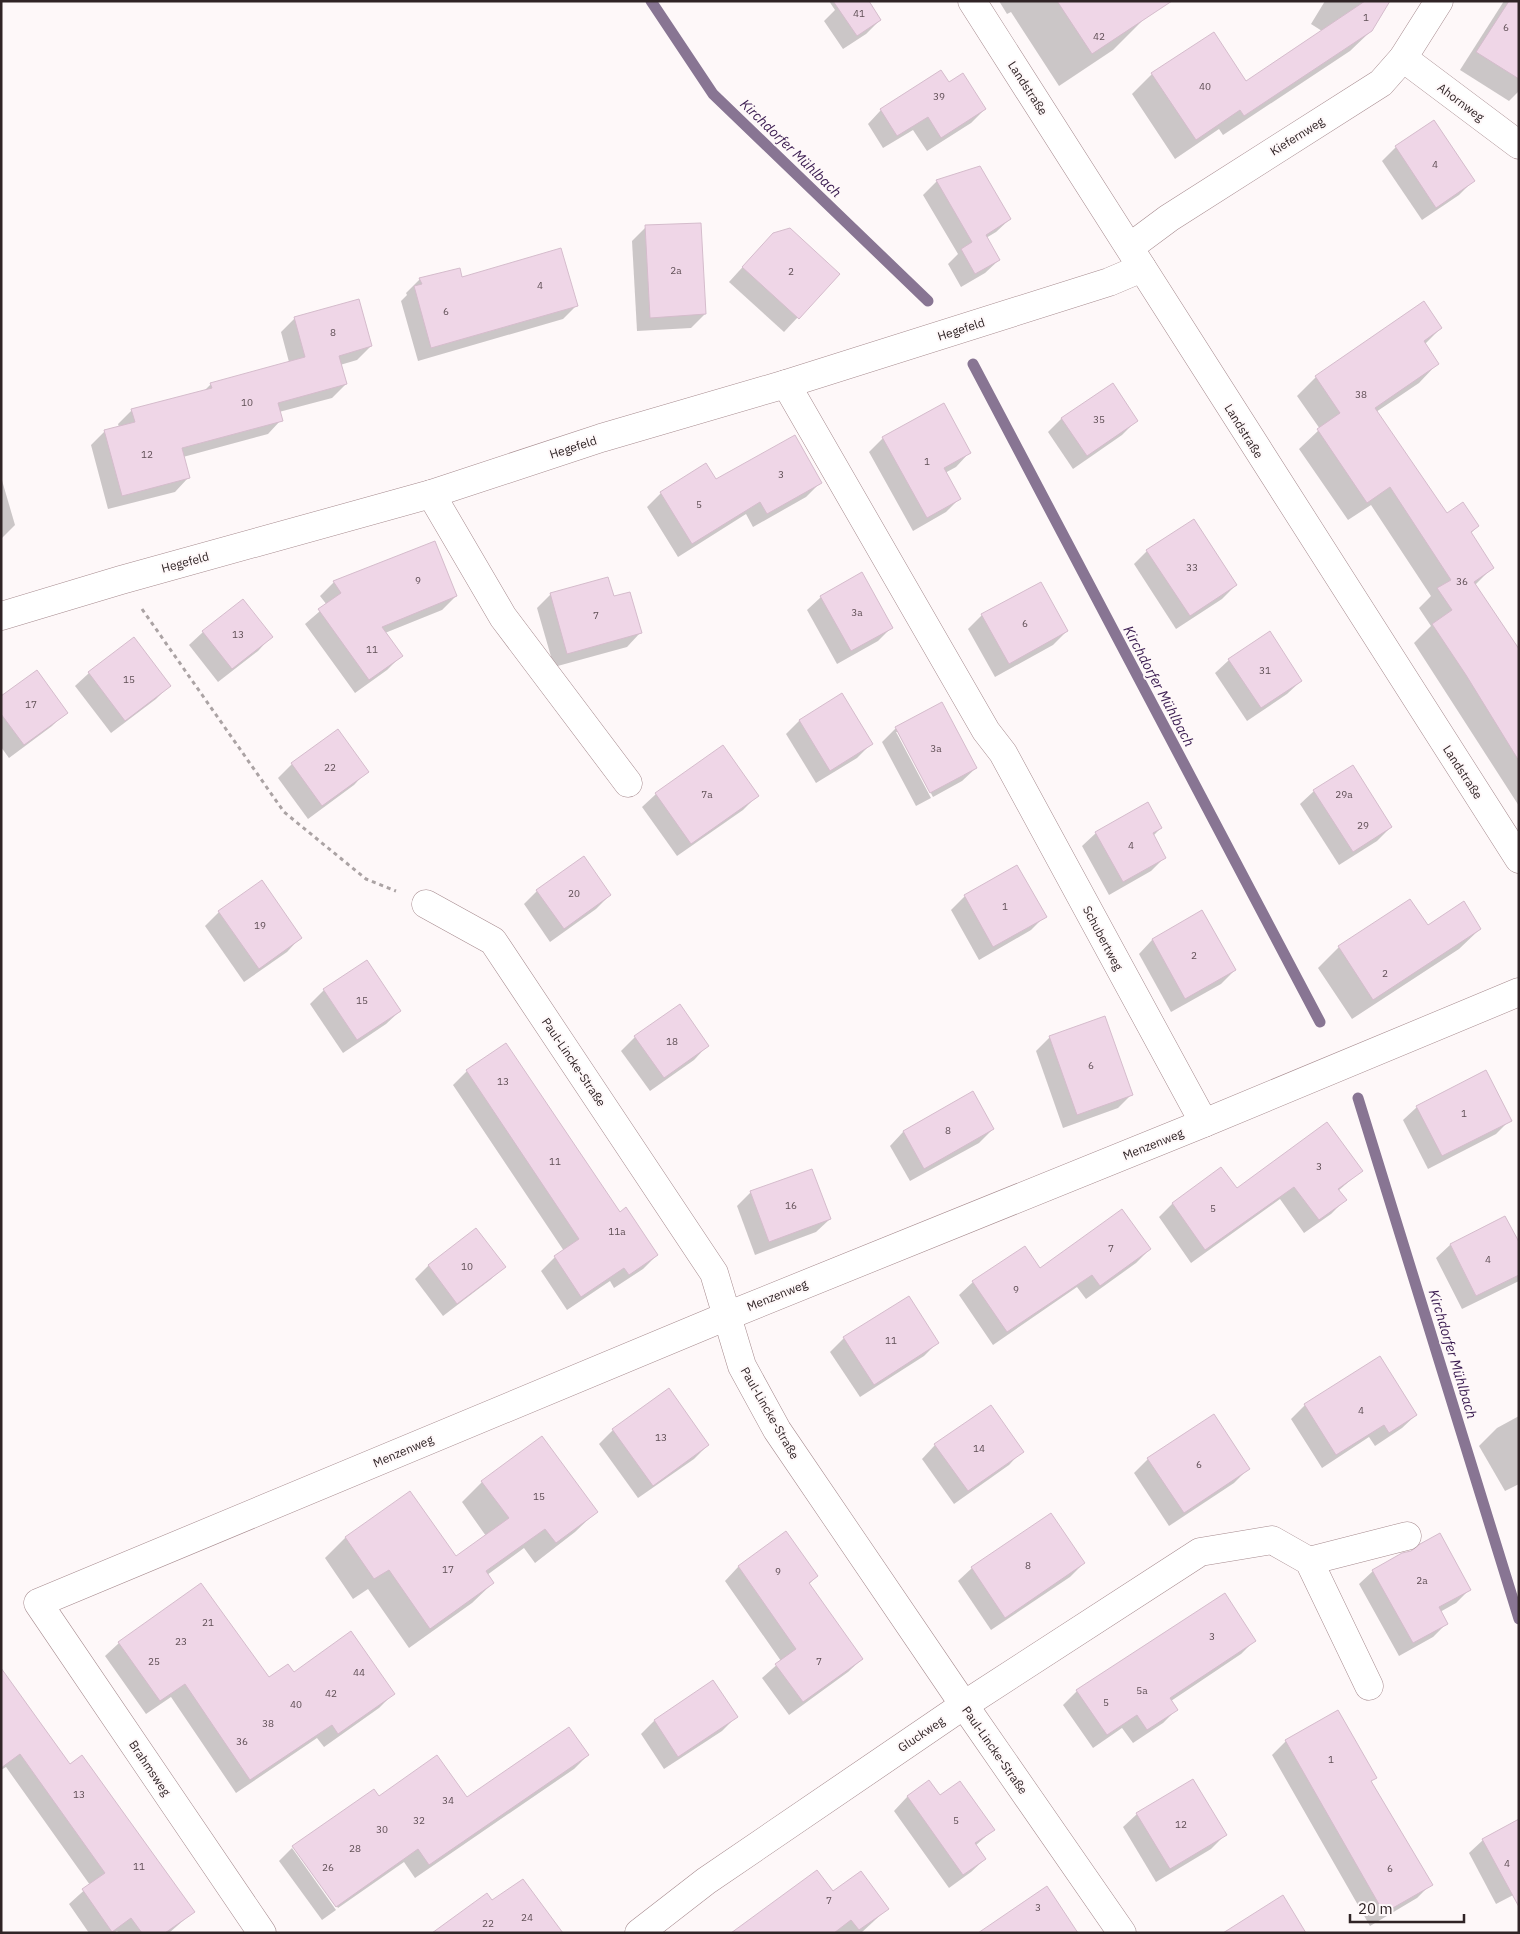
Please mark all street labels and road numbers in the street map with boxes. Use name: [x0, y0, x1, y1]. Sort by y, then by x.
street label: Landstraße: [1005, 58, 1051, 118]
street label: Ahornweg: [1435, 80, 1488, 125]
street label: Kiefernweg: [1267, 113, 1327, 158]
street label: Hegefeld: [936, 314, 986, 344]
street label: Landstraße: [1221, 401, 1267, 461]
street label: Hegefeld: [548, 432, 598, 462]
street label: Hegefeld: [160, 548, 210, 576]
street label: Landstraße: [1440, 742, 1486, 802]
street label: Schubertweg: [1080, 903, 1127, 973]
street label: Paul-Lincke-Straße: [539, 1015, 609, 1110]
street label: Menzenweg: [1121, 1125, 1186, 1163]
street label: Menzenweg: [745, 1276, 810, 1314]
street label: Paul-Lincke-Straße: [738, 1364, 803, 1462]
street label: Menzenweg: [371, 1431, 436, 1470]
street label: Paul-Lincke-Straße: [959, 1703, 1031, 1797]
street label: Gluckweg: [895, 1713, 948, 1755]
street label: Brahmsweg: [126, 1737, 174, 1799]

